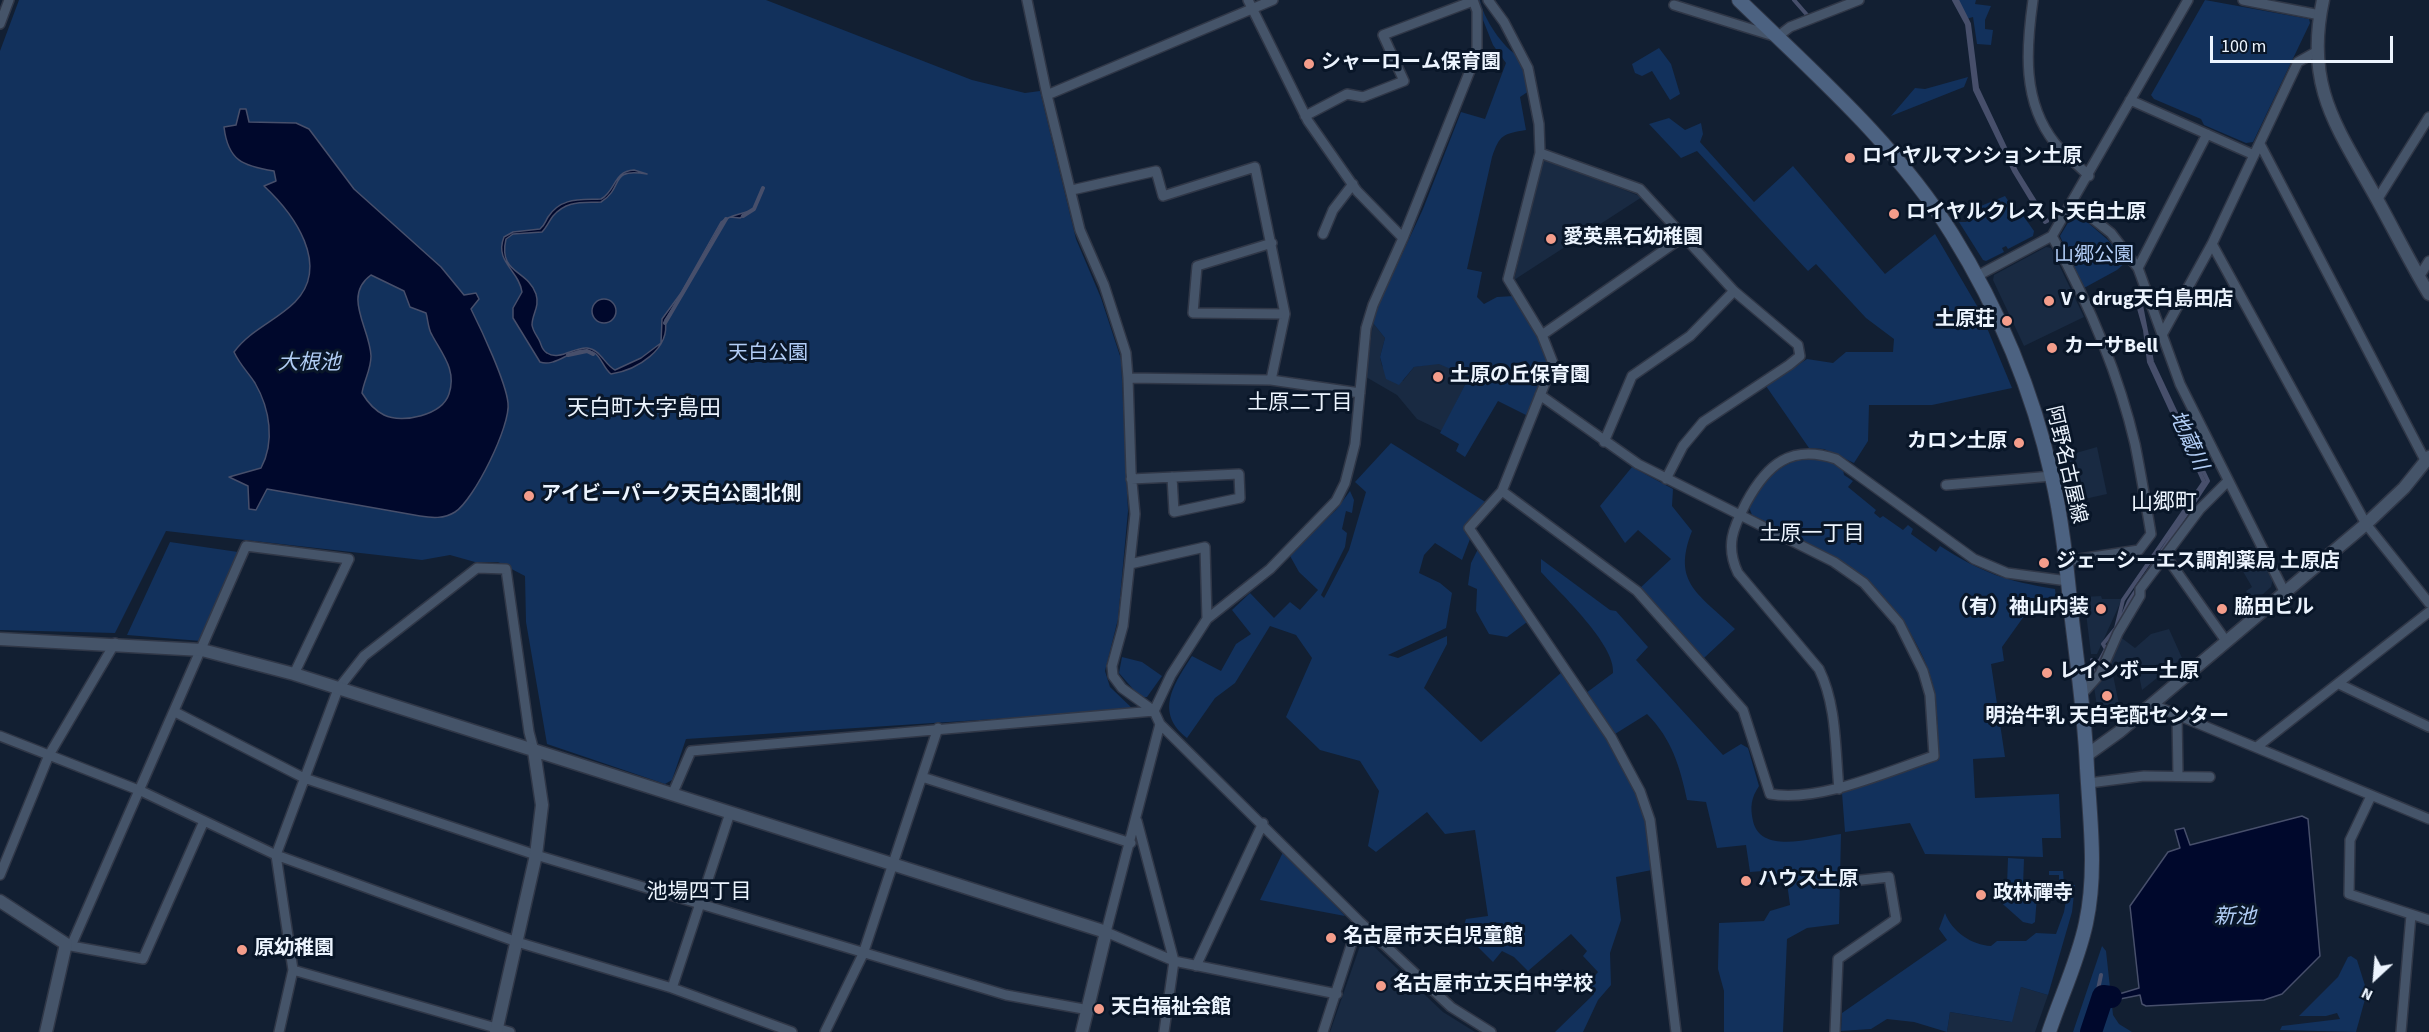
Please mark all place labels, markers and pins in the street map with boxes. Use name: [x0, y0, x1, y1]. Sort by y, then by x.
place label: シャーローム保育園: [1321, 52, 1501, 76]
marker: シャーローム保育園: [1302, 57, 1316, 71]
place label: ロイヤルマンション土原: [1862, 146, 2082, 170]
marker: ロイヤルマンション土原: [1843, 151, 1857, 165]
place label: ロイヤルクレスト天白土原: [1906, 202, 2146, 226]
marker: ロイヤルクレスト天白土原: [1887, 207, 1901, 221]
place label: 愛英黒石幼稚園: [1563, 227, 1703, 251]
marker: 愛英黒石幼稚園: [1544, 232, 1558, 246]
place label: V・drug天白島田店: [2061, 289, 2234, 313]
marker: V・drug天白島田店: [2042, 294, 2056, 308]
place label: 土原荘: [1935, 309, 1995, 333]
marker: 土原荘: [2000, 314, 2014, 328]
place label: カーサBell: [2064, 336, 2158, 360]
marker: カーサBell: [2045, 341, 2059, 355]
place label: 土原の丘保育園: [1450, 365, 1590, 389]
marker: 土原の丘保育園: [1431, 370, 1445, 384]
place label: カロン土原: [1907, 431, 2007, 455]
marker: カロン土原: [2012, 436, 2026, 450]
place label: アイビーパーク天白公園北側: [541, 484, 801, 508]
marker: アイビーパーク天白公園北側: [522, 489, 536, 503]
place label: ジェーシーエス調剤薬局 土原店: [2056, 551, 2340, 575]
marker: ジェーシーエス調剤薬局 土原店: [2037, 556, 2051, 570]
place label: （有）袖山内装: [1949, 597, 2089, 621]
place label: 脇田ビル: [2234, 597, 2314, 621]
marker: （有）袖山内装: [2094, 602, 2108, 616]
marker: 脇田ビル: [2215, 602, 2229, 616]
place label: レインボー土原: [2059, 661, 2199, 685]
marker: レインボー土原: [2040, 666, 2054, 680]
marker: 明治牛乳 天白宅配センター: [2100, 689, 2114, 703]
place label: 明治牛乳 天白宅配センター: [1985, 706, 2229, 730]
place label: ハウス土原: [1758, 869, 1858, 893]
marker: ハウス土原: [1739, 874, 1753, 888]
place label: 政林禪寺: [1993, 883, 2073, 907]
marker: 政林禪寺: [1974, 888, 1988, 902]
place label: 名古屋市天白児童館: [1343, 926, 1523, 950]
marker: 名古屋市天白児童館: [1324, 931, 1338, 945]
place label: 原幼稚園: [254, 938, 334, 962]
marker: 原幼稚園: [235, 943, 249, 957]
place label: 名古屋市立天白中学校: [1393, 974, 1593, 998]
marker: 名古屋市立天白中学校: [1374, 979, 1388, 993]
place label: 天白福祉会館: [1111, 997, 1231, 1021]
marker: 天白福祉会館: [1092, 1002, 1106, 1016]

